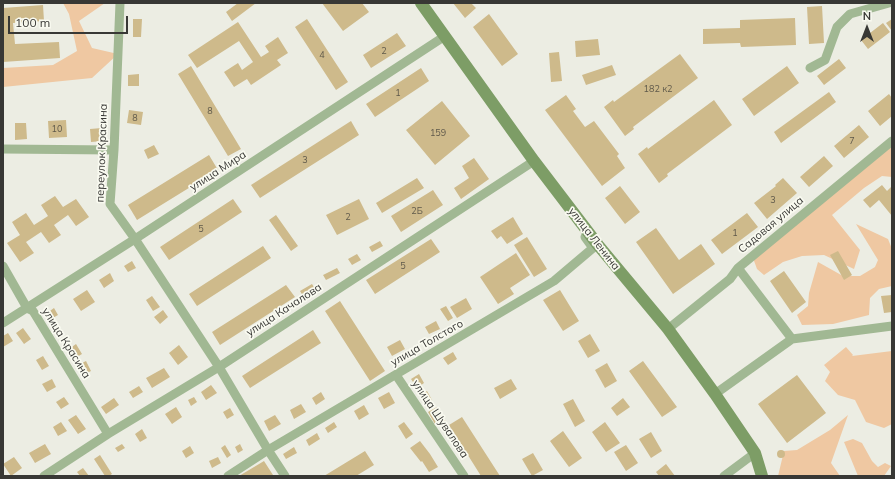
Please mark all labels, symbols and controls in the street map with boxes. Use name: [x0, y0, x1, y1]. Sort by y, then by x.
scale bar: [10, 8, 130, 34]
north arrow: [847, 8, 887, 48]
text: N: [863, 9, 871, 23]
text: 100 m: [15, 15, 50, 30]
house number: 2: [381, 46, 387, 56]
house number: 4: [319, 50, 325, 60]
house number: 182 к2: [644, 84, 672, 94]
house number: 1: [395, 88, 401, 98]
street label: переулок Красина: [94, 103, 110, 203]
house number: 8: [207, 106, 213, 116]
house number: 8: [132, 113, 138, 123]
house number: 10: [52, 124, 62, 134]
house number: 159: [430, 128, 446, 138]
house number: 7: [849, 136, 855, 146]
street label: улица Мира: [187, 148, 249, 194]
house number: 3: [302, 155, 308, 165]
street label: Садовая улица: [736, 194, 806, 256]
house number: 3: [770, 195, 776, 205]
street label: улица Ленина: [565, 205, 623, 273]
house number: 2Б: [411, 206, 423, 216]
house number: 2: [345, 212, 351, 222]
house number: 5: [198, 224, 204, 234]
house number: 1: [732, 228, 738, 238]
house number: 5: [400, 261, 406, 271]
street label: улица Качалова: [244, 281, 324, 339]
street label: улица Красина: [39, 305, 93, 381]
street label: улица Толстого: [388, 317, 466, 369]
street label: улица Шувалова: [409, 377, 471, 461]

